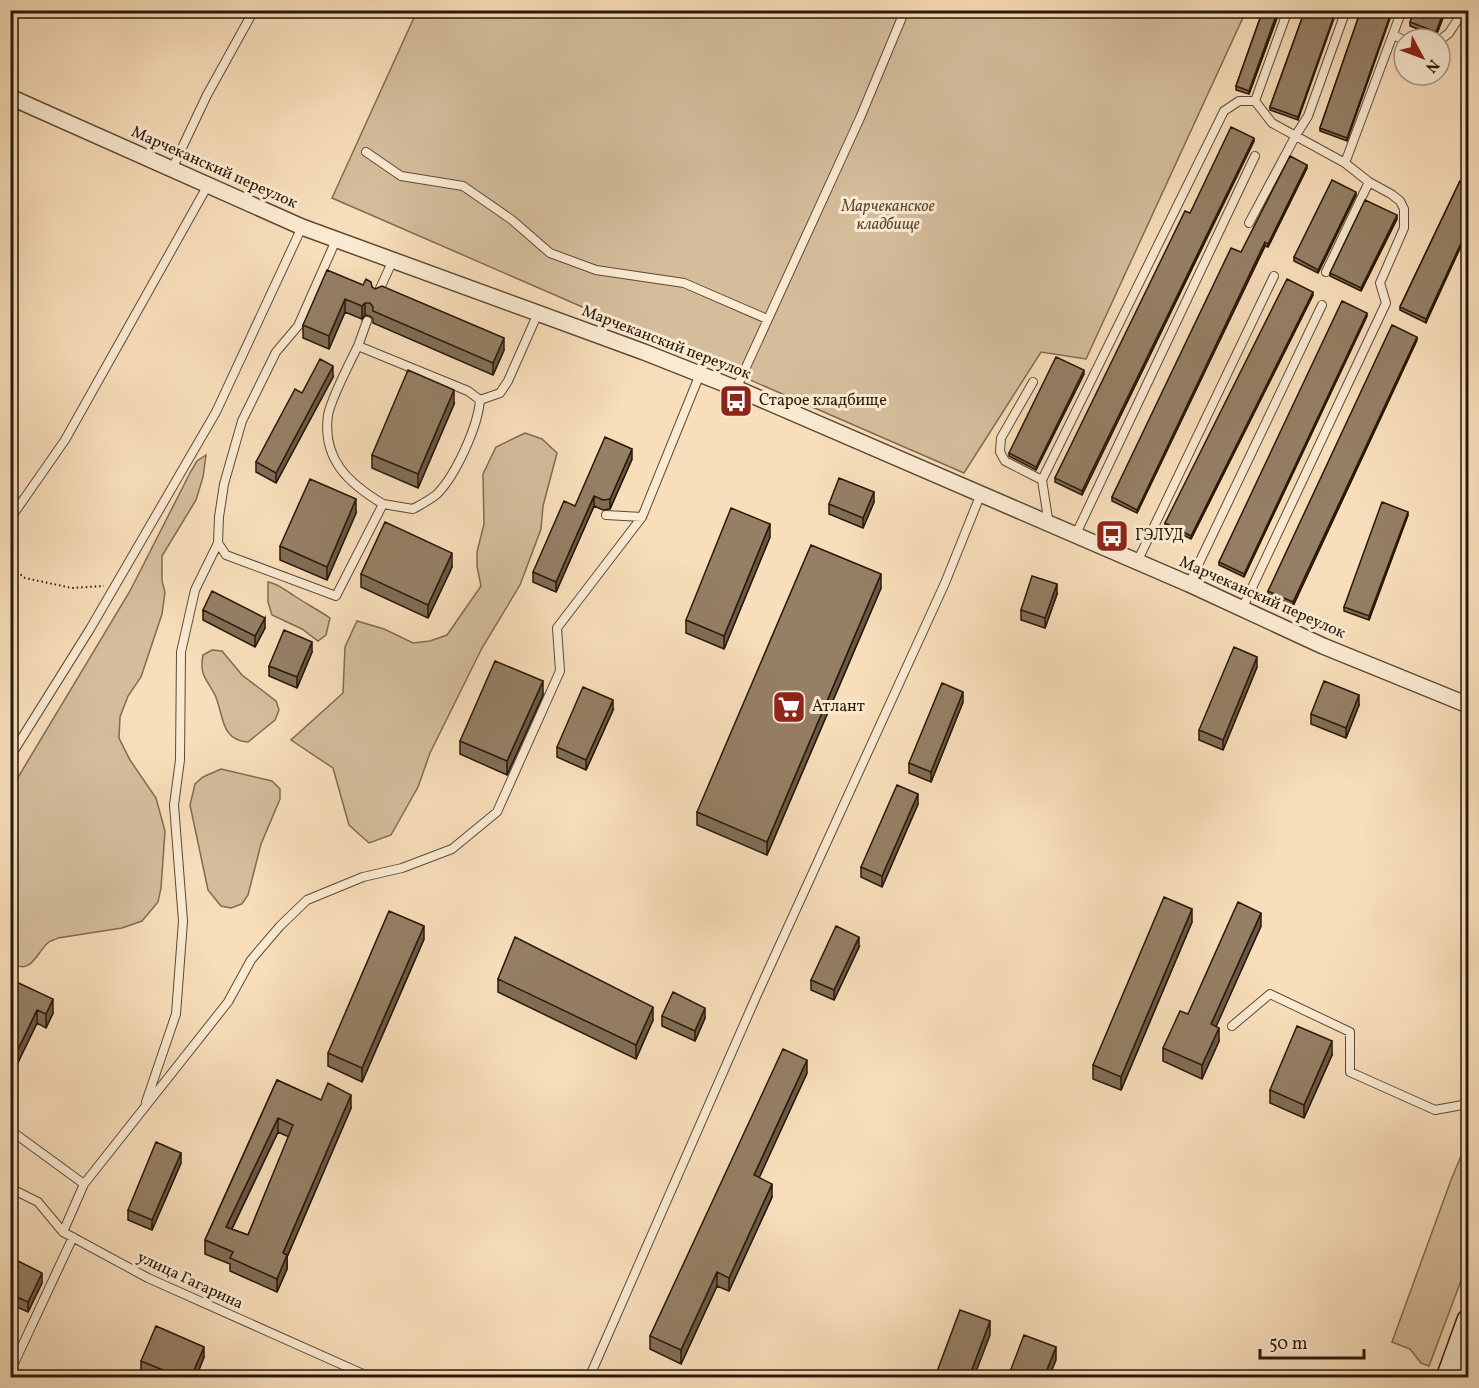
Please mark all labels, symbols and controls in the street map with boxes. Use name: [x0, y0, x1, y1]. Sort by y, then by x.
north arrow: [1392, 27, 1452, 87]
text: N: [1419, 54, 1444, 77]
street label: Марчеканский переулок: [127, 121, 301, 215]
park label: Марчеканское кладбище: [840, 196, 935, 236]
street label: Марчеканский переулок: [578, 301, 754, 386]
bus stop icon: Старое кладбище: [718, 383, 754, 419]
place label: Старое кладбище: [759, 390, 887, 412]
bus stop icon: ГЭЛУД: [1094, 518, 1130, 554]
place label: ГЭЛУД: [1135, 525, 1184, 547]
street label: Марчеканский переулок: [1175, 551, 1349, 645]
supermarket icon: Атлант: [771, 689, 807, 725]
place label: Атлант: [812, 696, 865, 718]
street label: улица Гагарина: [133, 1247, 247, 1315]
scale bar: [1260, 1322, 1364, 1360]
text: 50 m: [1269, 1332, 1308, 1357]

